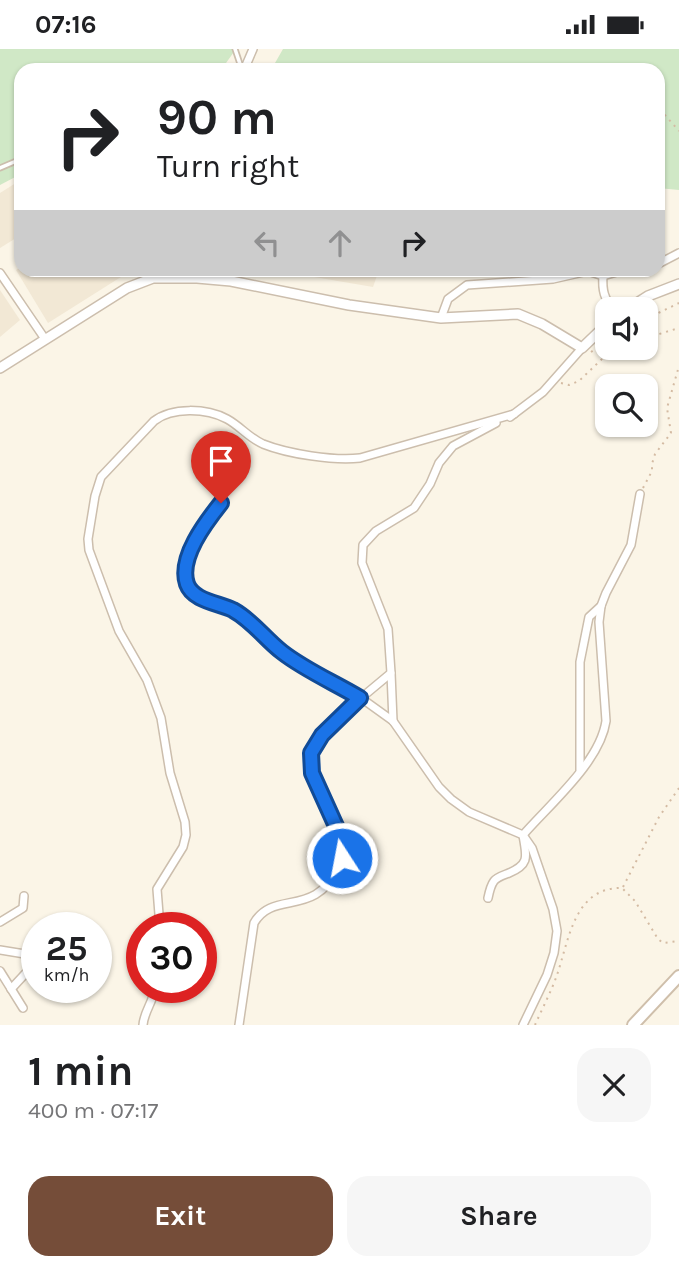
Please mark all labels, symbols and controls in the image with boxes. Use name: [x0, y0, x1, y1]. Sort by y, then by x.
text: 07:16: [35, 9, 96, 40]
text: 90 m: [157, 89, 277, 146]
icon: right: [42, 91, 133, 182]
text: Turn right: [157, 148, 299, 185]
icon: left: [248, 224, 286, 262]
icon: ahead: [321, 224, 359, 262]
icon: right: [394, 224, 432, 262]
map controls: [595, 297, 658, 437]
button: sound: [595, 297, 658, 360]
button: search: [595, 374, 658, 437]
pin: [191, 431, 251, 503]
icon: arrive: [202, 442, 240, 480]
position arrow: [305, 821, 379, 895]
speed limit sign: 30: [126, 912, 217, 1003]
text: 25: [46, 928, 87, 969]
text: km/h: [44, 964, 89, 986]
text: 1 min: [28, 1046, 133, 1096]
button: close: [577, 1048, 651, 1122]
text: 400 m · 07:17: [28, 1097, 158, 1124]
button: Exit: [28, 1176, 333, 1256]
button: Share: [347, 1176, 651, 1256]

